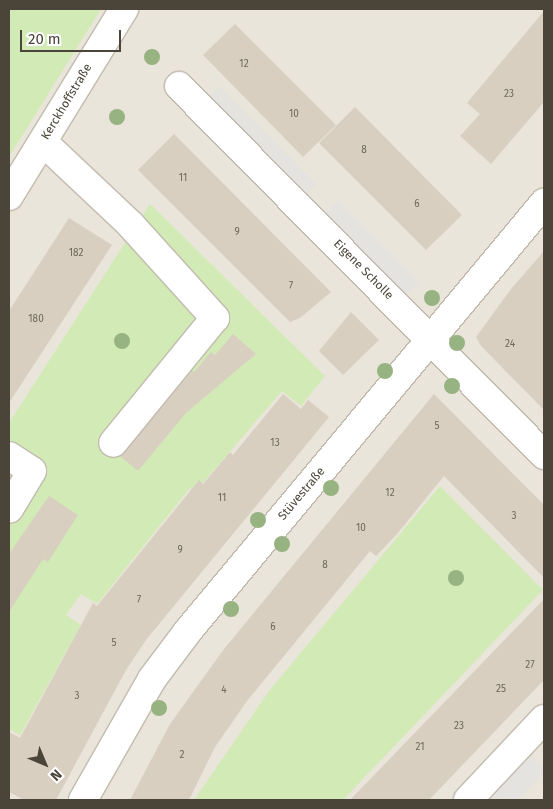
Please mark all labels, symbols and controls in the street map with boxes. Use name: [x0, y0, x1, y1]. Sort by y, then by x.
scale bar: [22, 20, 124, 52]
text: 20 m: [28, 30, 61, 48]
house number: 12: [239, 59, 249, 71]
street label: Kerckhoffstraße: [39, 61, 95, 143]
house number: 23: [504, 89, 514, 101]
house number: 10: [289, 109, 299, 121]
house number: 8: [361, 145, 367, 157]
house number: 11: [179, 173, 187, 185]
house number: 6: [414, 199, 420, 211]
house number: 9: [234, 227, 240, 239]
street label: Eigene Scholle: [330, 237, 396, 303]
house number: 182: [69, 248, 83, 260]
house number: 7: [289, 281, 293, 293]
house number: 180: [28, 314, 44, 326]
house number: 24: [505, 339, 515, 351]
house number: 5: [434, 421, 440, 433]
house number: 13: [270, 438, 280, 450]
street label: Stüvestraße: [276, 465, 328, 523]
house number: 12: [385, 488, 395, 500]
house number: 11: [218, 493, 226, 505]
house number: 3: [512, 511, 516, 523]
house number: 10: [356, 523, 366, 535]
house number: 9: [177, 545, 183, 557]
house number: 8: [322, 560, 328, 572]
house number: 7: [137, 595, 141, 607]
house number: 6: [270, 622, 276, 634]
house number: 5: [111, 638, 117, 650]
house number: 27: [525, 660, 535, 672]
house number: 25: [496, 684, 506, 696]
house number: 4: [221, 685, 227, 697]
house number: 3: [75, 691, 79, 703]
house number: 23: [454, 721, 464, 733]
north arrow: [20, 739, 70, 789]
house number: 21: [415, 742, 425, 754]
house number: 2: [180, 750, 184, 762]
text: N: [47, 766, 65, 784]

